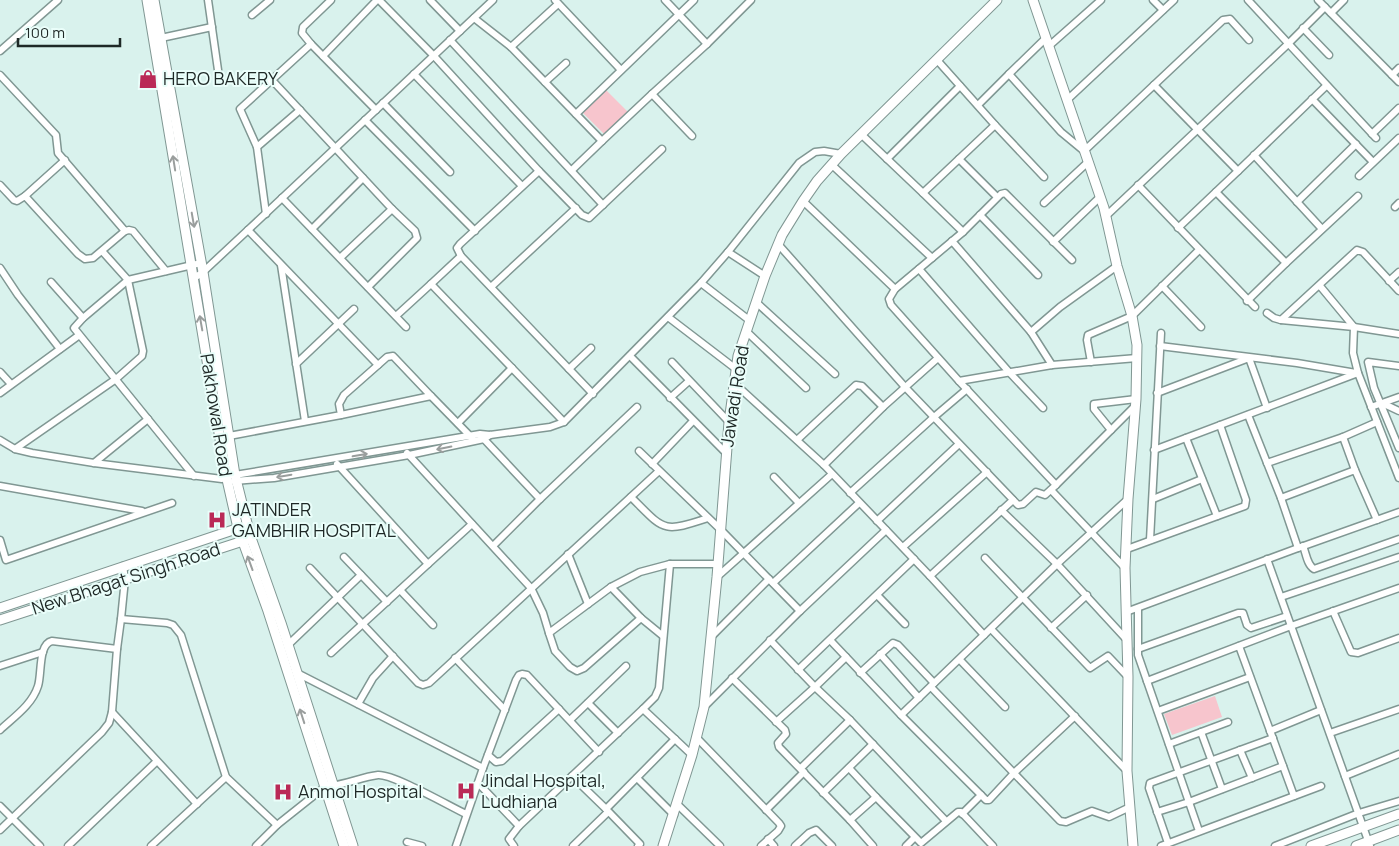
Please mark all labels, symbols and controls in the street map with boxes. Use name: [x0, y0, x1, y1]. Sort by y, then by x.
scale bar: [18, 15, 120, 47]
text: 100 m: [25, 22, 65, 43]
place label: HERO BAKERY: [163, 66, 279, 90]
shop icon: HERO BAKERY: [137, 68, 159, 90]
one-way arrow: [168, 155, 178, 171]
one-way arrow: [189, 212, 199, 228]
one-way arrow: [195, 316, 205, 332]
street label: Jawadi Road: [714, 343, 754, 448]
street label: Pakhowal Road: [195, 352, 239, 478]
one-way arrow: [436, 444, 452, 454]
one-way arrow: [352, 449, 368, 459]
one-way arrow: [276, 472, 292, 482]
place label: JATINDER GAMBHIR HOSPITAL: [232, 497, 396, 542]
hospital icon: JATINDER GAMBHIR HOSPITAL: [206, 509, 228, 531]
street label: New Bhagat Singh Road: [28, 536, 223, 620]
one-way arrow: [245, 555, 254, 571]
one-way arrow: [297, 709, 307, 725]
place label: Jindal Hospital, Ludhiana: [481, 768, 606, 813]
place label: Anmol Hospital: [298, 779, 422, 803]
hospital icon: Jindal Hospital, Ludhiana: [455, 780, 477, 802]
hospital icon: Anmol Hospital: [272, 781, 294, 803]

